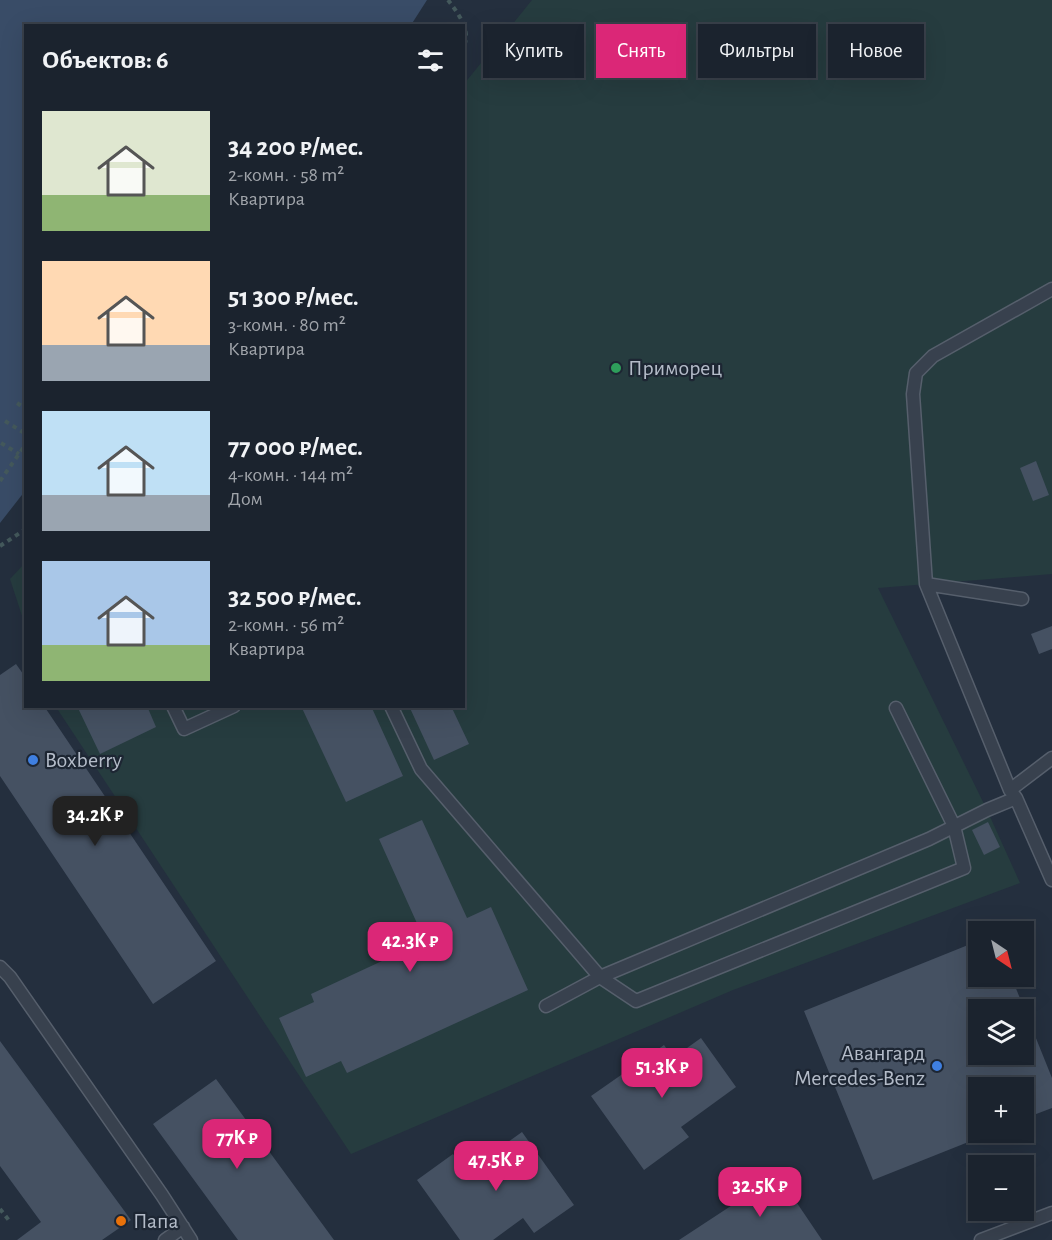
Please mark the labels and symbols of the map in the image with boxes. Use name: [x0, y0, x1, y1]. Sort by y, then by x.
place label: Приморец: [628, 357, 722, 379]
marker: Приморец: [609, 361, 623, 375]
place label: Boxberry: [45, 749, 123, 771]
marker: Boxberry: [26, 753, 40, 767]
pin: 34.2K ₽: [40, 796, 150, 847]
north arrow: [968, 921, 1034, 987]
pin: 42.3K ₽: [355, 922, 465, 973]
place label: Авангард Mercedes-Benz: [794, 1042, 925, 1089]
pin: 51.3K ₽: [607, 1048, 717, 1099]
marker: Авангард Mercedes-Benz: [930, 1059, 944, 1073]
pin: 77K ₽: [195, 1119, 279, 1170]
pin: 47.5K ₽: [441, 1141, 551, 1192]
pin: 32.5K ₽: [705, 1167, 815, 1218]
place label: Папа: [133, 1210, 179, 1232]
marker: Папа: [114, 1214, 128, 1228]

